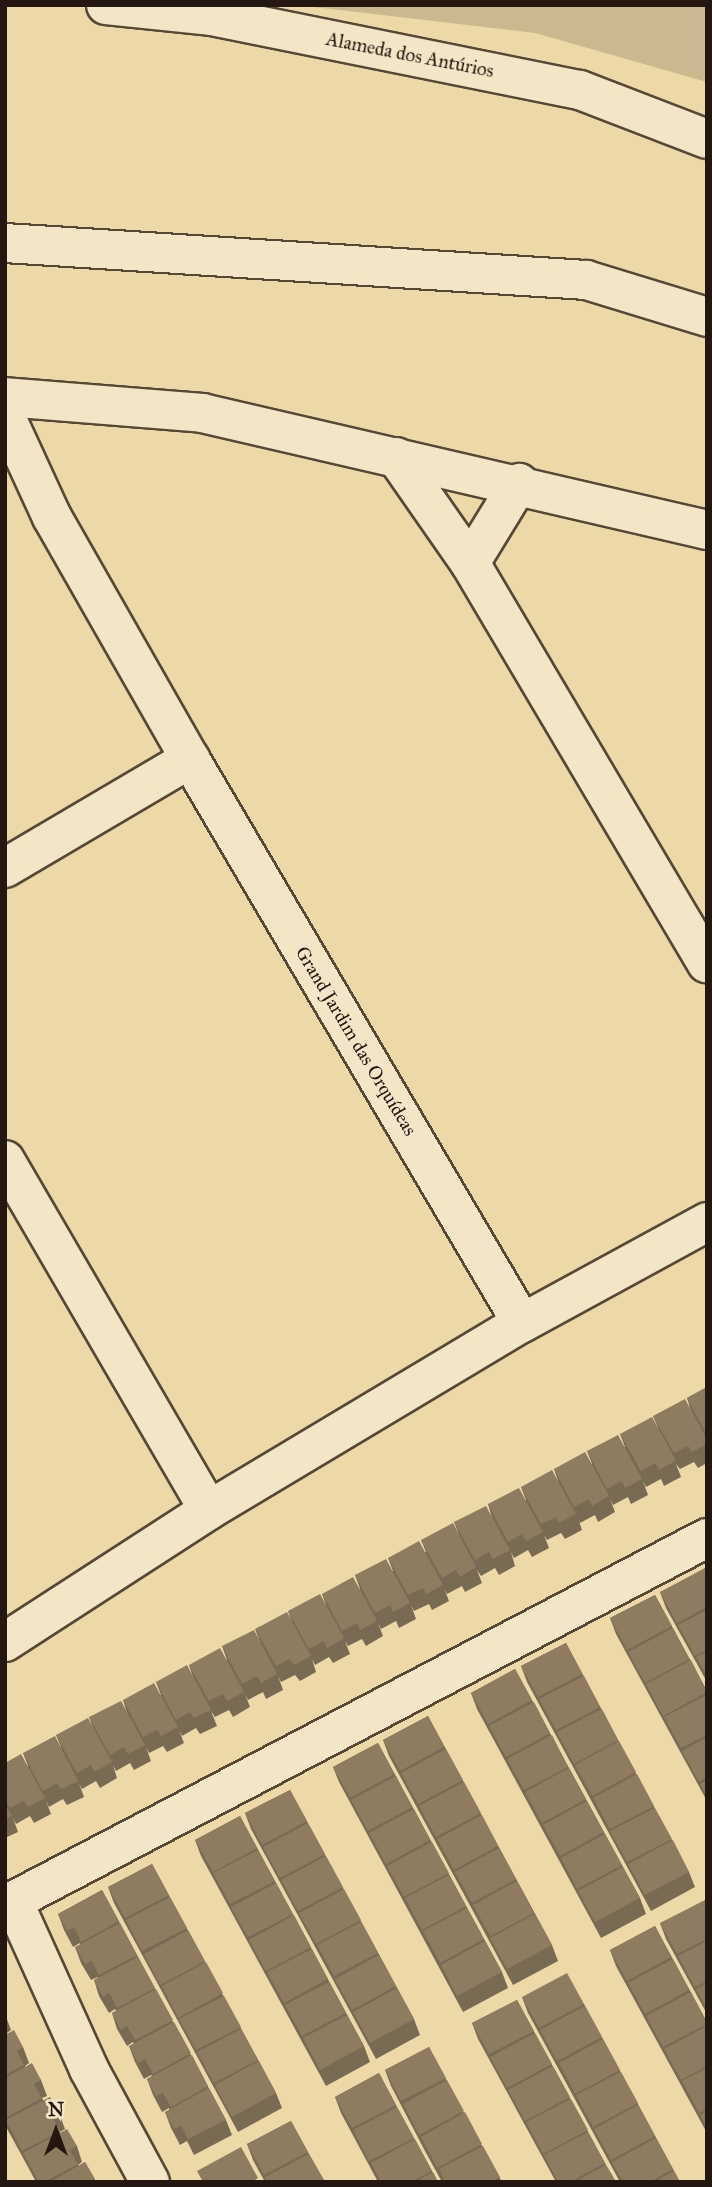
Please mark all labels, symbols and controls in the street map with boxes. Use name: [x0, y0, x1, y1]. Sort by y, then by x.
street label: Alameda dos Antúrios: [324, 28, 496, 82]
street label: Grand Jardim das Orquídeas: [290, 942, 422, 1140]
north arrow: [21, 2096, 91, 2166]
text: N: [48, 2098, 64, 2121]

